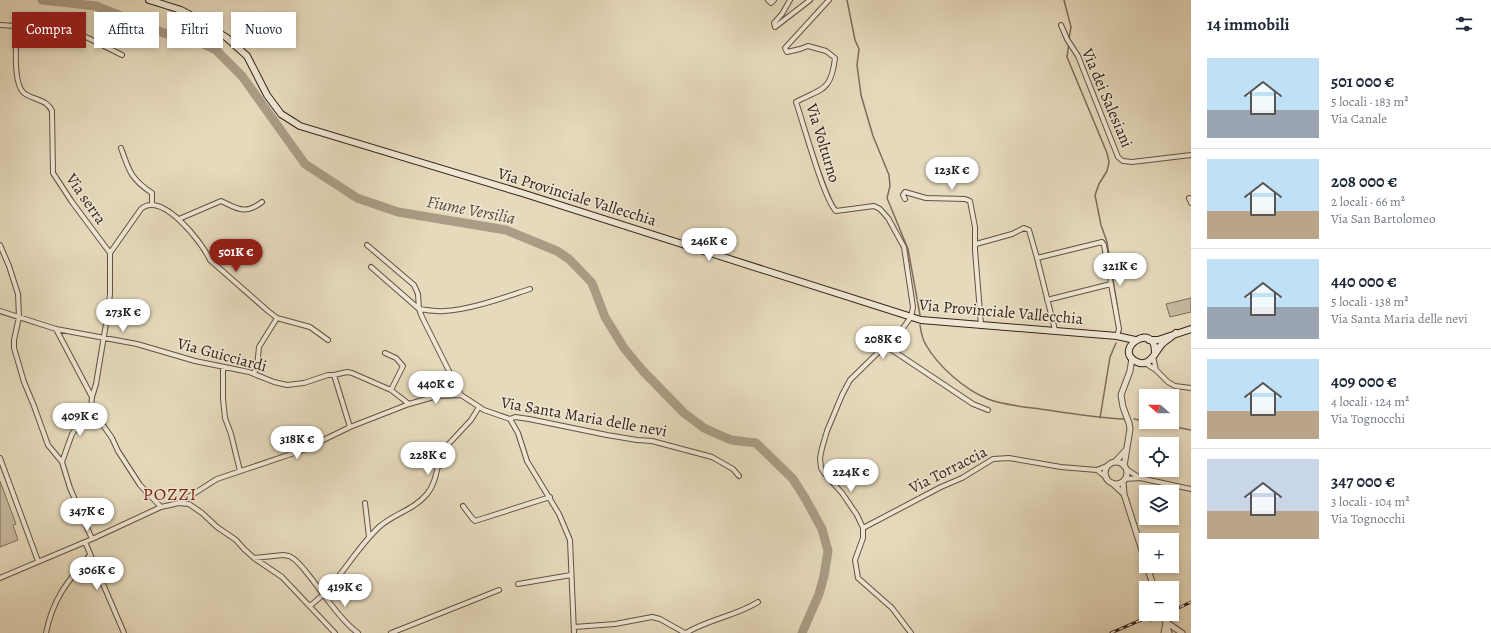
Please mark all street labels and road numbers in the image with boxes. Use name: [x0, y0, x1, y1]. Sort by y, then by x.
street label: Via dei Salesiani: [1076, 44, 1138, 151]
street label: Via Volturno: [800, 100, 845, 185]
street label: Via Provinciale Vallecchia: [494, 162, 659, 232]
street label: Via serra: [60, 168, 112, 229]
street label: Via Provinciale Vallecchia: [917, 294, 1085, 330]
street label: Via Guicciardi: [174, 332, 269, 378]
street label: Via Santa Maria delle nevi: [498, 391, 669, 442]
street label: Via Torraccia: [904, 441, 991, 500]

